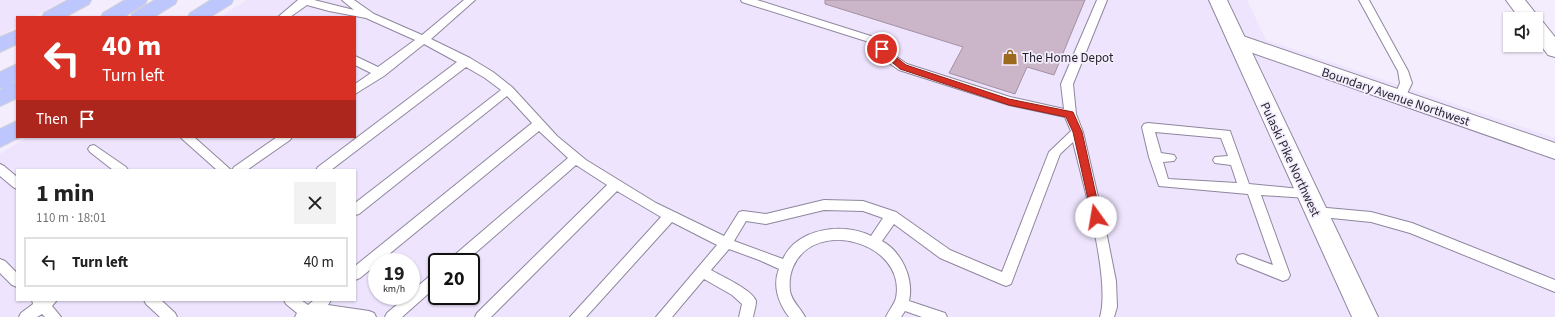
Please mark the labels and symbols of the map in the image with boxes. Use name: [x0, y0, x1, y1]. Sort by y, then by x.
pin: [865, 32, 899, 66]
shop icon: The Home Depot: [1001, 48, 1019, 66]
place label: The Home Depot: [1022, 49, 1114, 67]
street label: Boundary Avenue Northwest: [1319, 63, 1473, 131]
street label: Pulaski Pike Northwest: [1256, 99, 1325, 220]
position arrow: [1075, 196, 1117, 238]
speed limit sign: 20: [428, 253, 480, 305]

